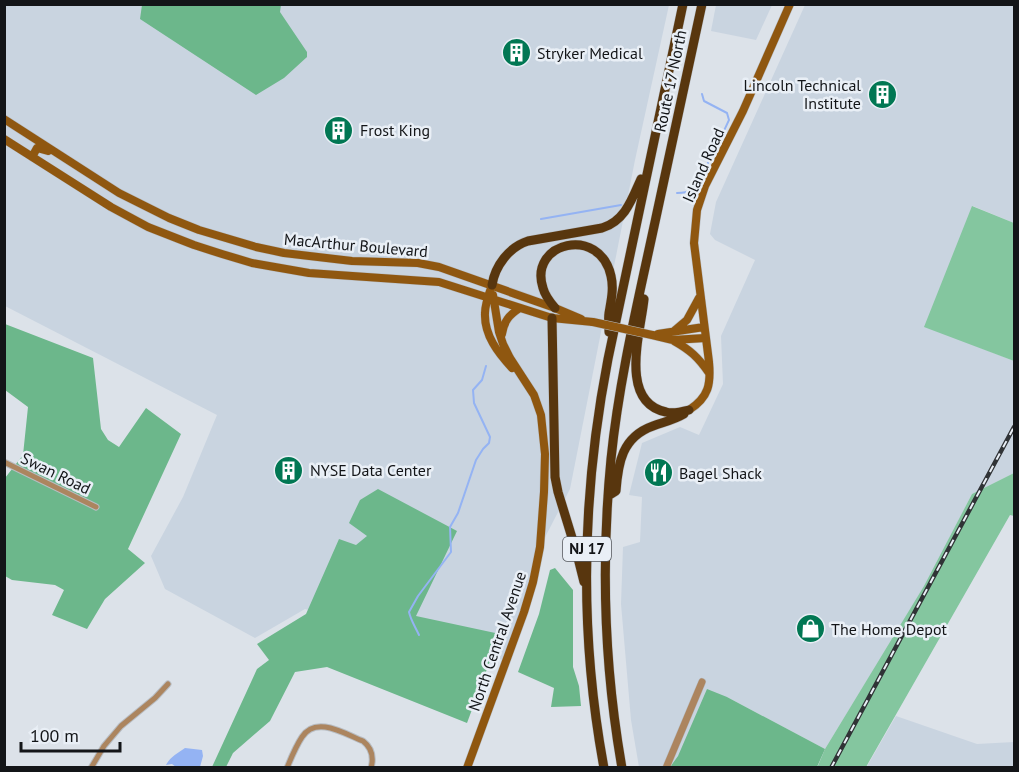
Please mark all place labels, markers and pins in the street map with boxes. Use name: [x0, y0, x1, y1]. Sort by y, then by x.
building icon: Stryker Medical: [500, 37, 532, 69]
place label: Stryker Medical: [537, 43, 643, 63]
place label: Lincoln Technical Institute: [743, 75, 861, 113]
building icon: Lincoln Technical Institute: [866, 78, 898, 110]
building icon: Frost King: [323, 114, 355, 146]
place label: Frost King: [360, 120, 430, 140]
building icon: NYSE Data Center: [273, 454, 305, 486]
restaurant icon: Bagel Shack: [642, 457, 674, 489]
place label: NYSE Data Center: [310, 460, 432, 480]
place label: Bagel Shack: [679, 463, 762, 483]
shop icon: The Home Depot: [794, 613, 826, 645]
place label: The Home Depot: [831, 619, 948, 639]

